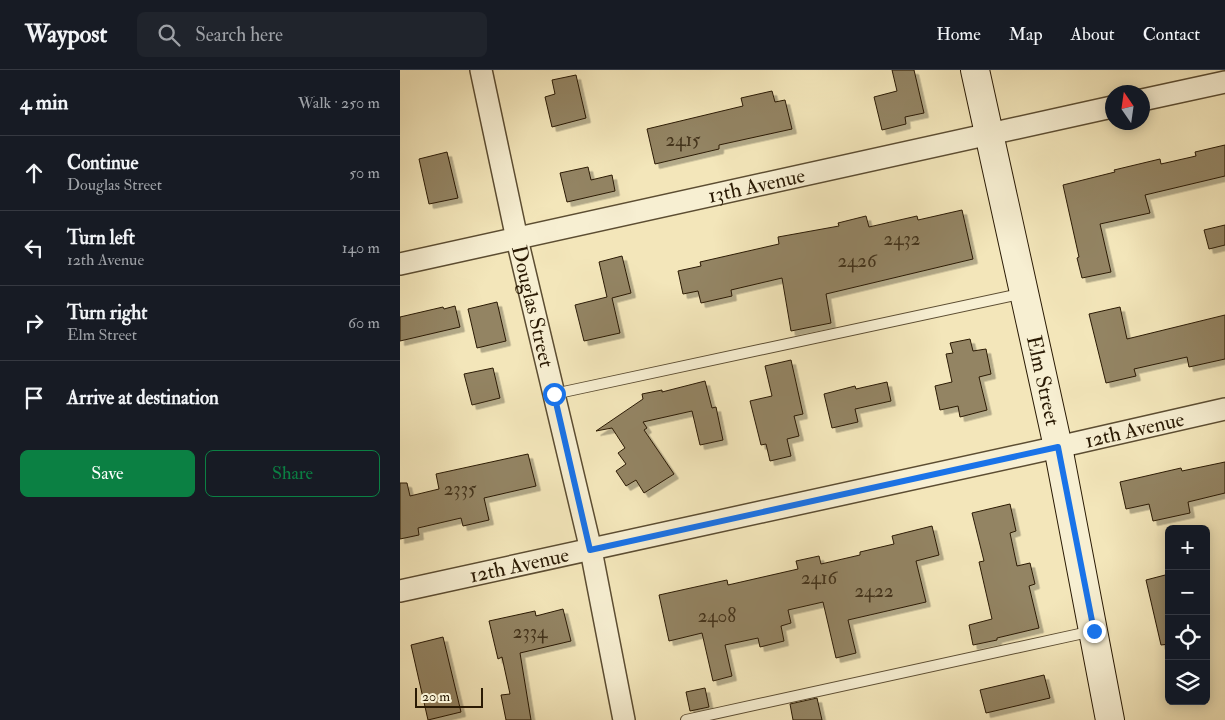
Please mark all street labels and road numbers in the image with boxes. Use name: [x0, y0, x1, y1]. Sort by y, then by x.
street label: 13th Avenue: [705, 162, 808, 210]
street label: Douglas Street: [505, 243, 560, 370]
street label: Elm Street: [1020, 333, 1066, 429]
street label: 12th Avenue: [1082, 406, 1187, 454]
street label: 12th Avenue: [467, 541, 572, 589]

